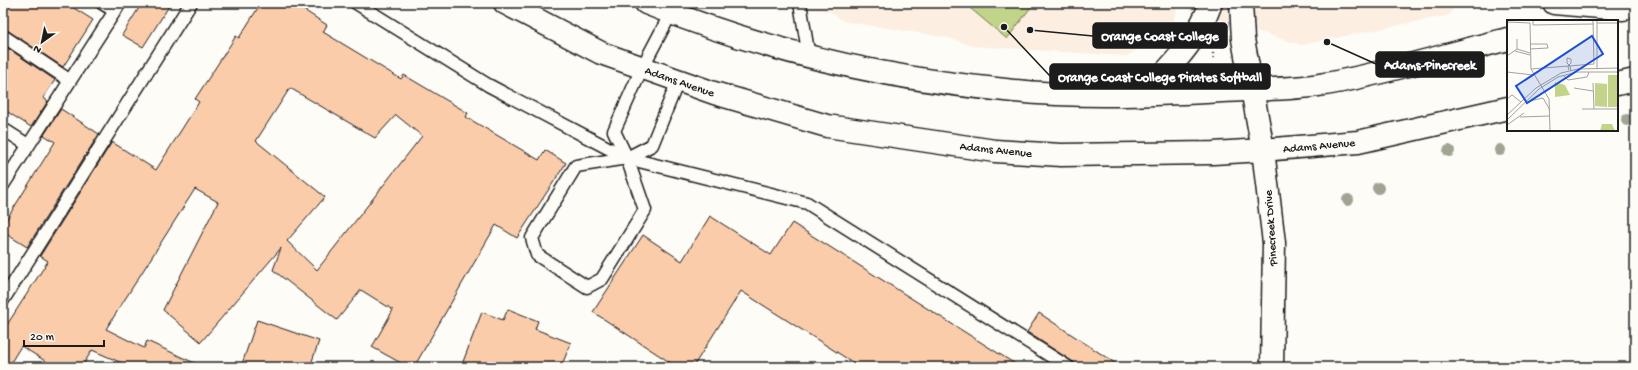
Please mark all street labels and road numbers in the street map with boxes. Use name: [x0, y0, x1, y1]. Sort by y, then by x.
street label: Adams Avenue: [643, 64, 717, 102]
street label: Adams Avenue: [1282, 137, 1357, 157]
street label: Adams Avenue: [959, 140, 1033, 162]
street label: Pinecreek Drive: [1262, 189, 1282, 267]

